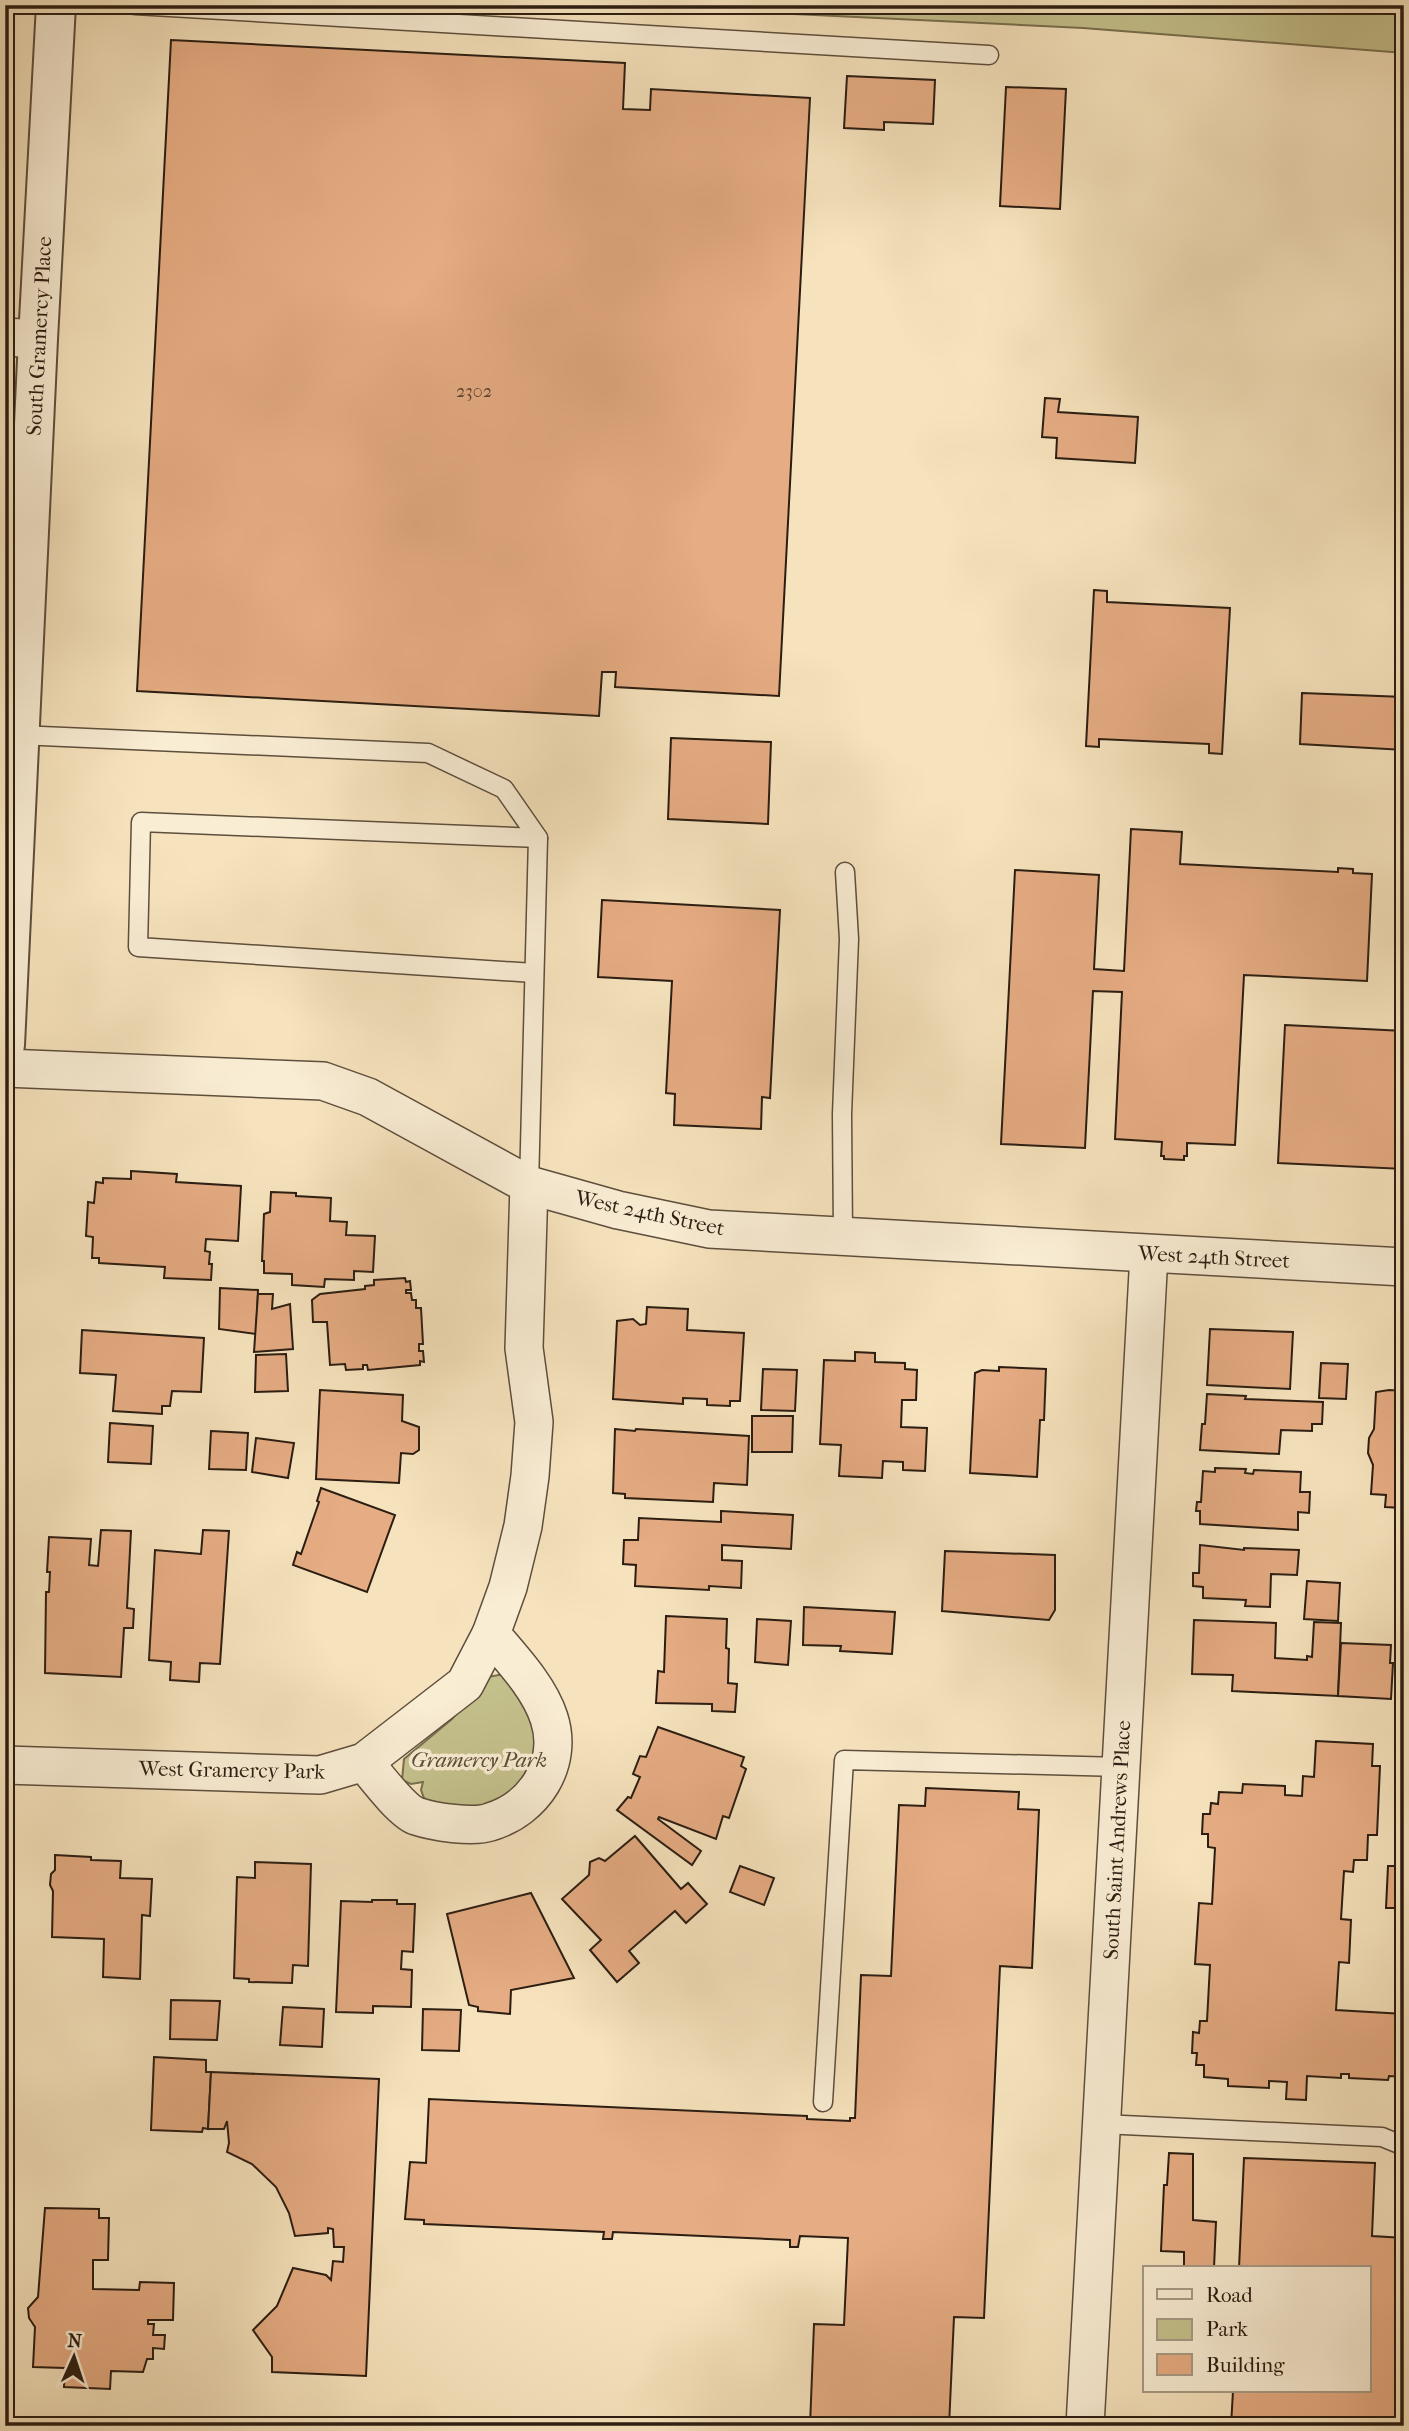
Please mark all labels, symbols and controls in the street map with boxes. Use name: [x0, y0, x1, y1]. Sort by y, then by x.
street label: South Gramercy Place: [22, 236, 56, 436]
house number: 2302: [456, 381, 492, 402]
street label: West 24th Street: [572, 1185, 727, 1241]
street label: West 24th Street: [1137, 1241, 1291, 1273]
street label: South Saint Andrews Place: [1099, 1720, 1135, 1960]
park label: Gramercy Park: [411, 1748, 547, 1772]
street label: West Gramercy Park: [138, 1756, 325, 1784]
legend: [1143, 2266, 1370, 2392]
text: Road: [1206, 2283, 1253, 2307]
text: Park: [1206, 2317, 1248, 2341]
north arrow: [38, 2322, 108, 2392]
text: N: [67, 2330, 83, 2352]
text: Building: [1206, 2353, 1285, 2377]

